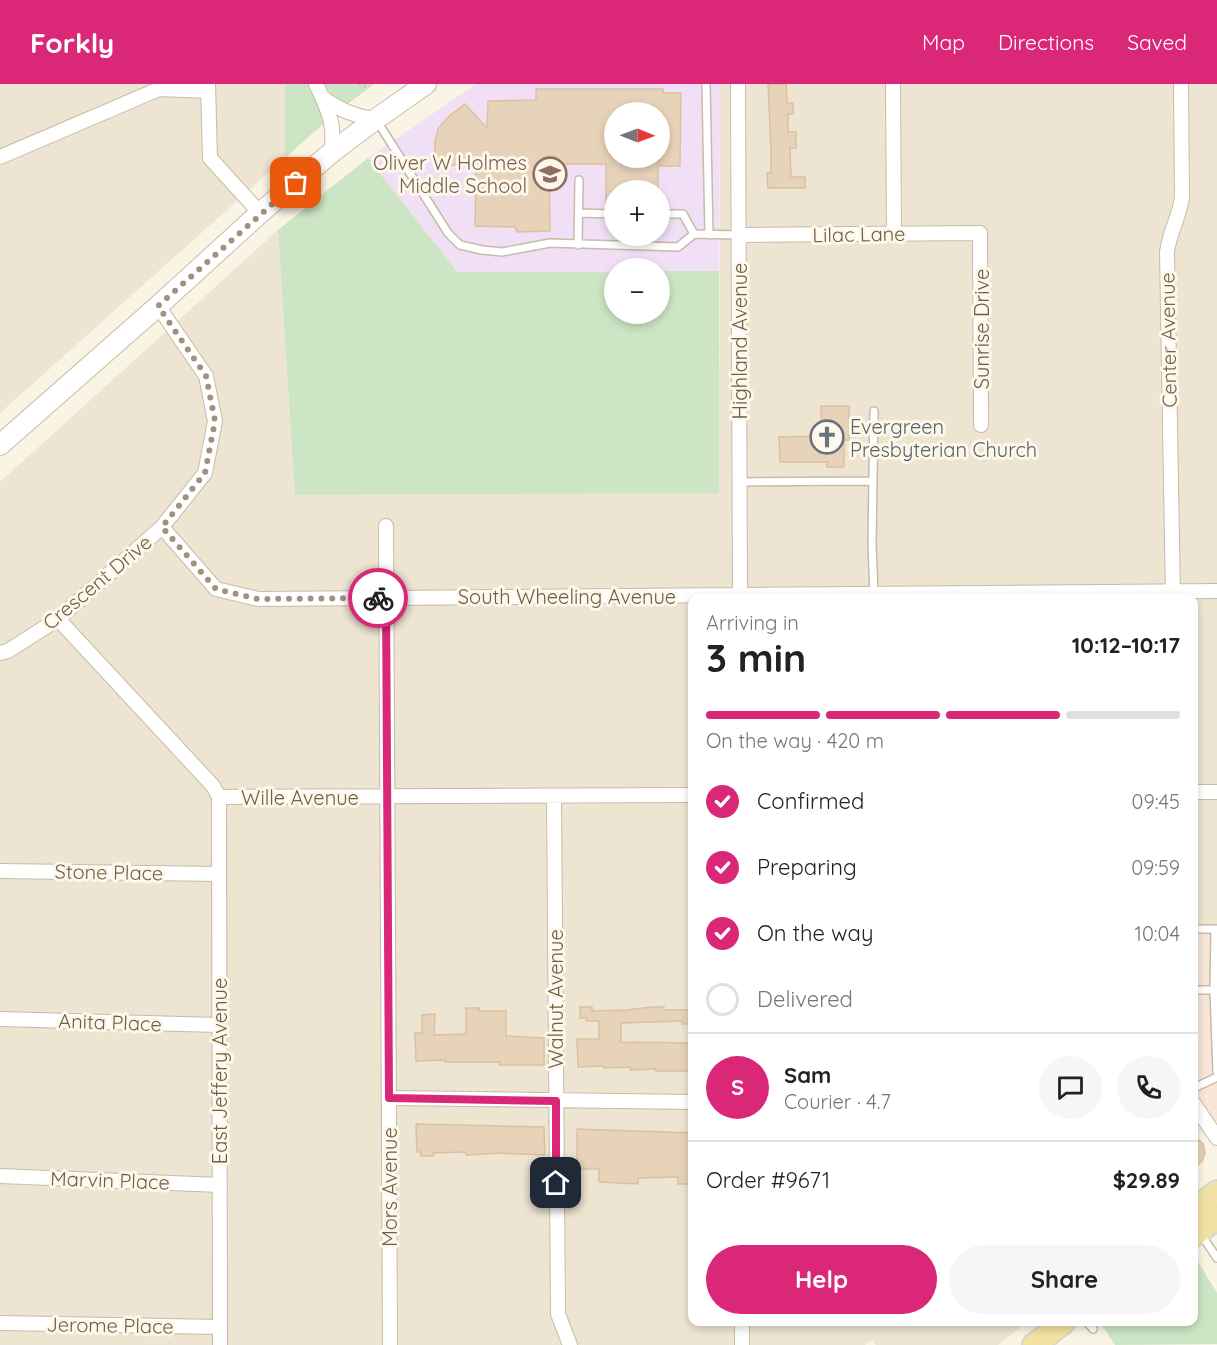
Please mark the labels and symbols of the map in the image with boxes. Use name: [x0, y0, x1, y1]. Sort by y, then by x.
north arrow: [604, 102, 670, 168]
place label: Oliver W Holmes Middle School: [373, 150, 527, 198]
school or university icon: Oliver W Holmes Middle School: [532, 156, 568, 192]
pin: [270, 157, 321, 208]
street label: Lilac Lane: [812, 221, 906, 247]
street label: Highland Avenue: [727, 263, 752, 419]
street label: Sunrise Drive: [969, 269, 994, 389]
street label: Center Avenue: [1154, 272, 1182, 408]
place label: Evergreen Presbyterian Church: [850, 414, 1037, 462]
church icon: Evergreen Presbyterian Church: [809, 419, 845, 455]
street label: Crescent Drive: [37, 529, 157, 635]
courier: [348, 568, 408, 628]
street label: South Wheeling Avenue: [458, 584, 676, 609]
street label: Wille Avenue: [241, 785, 359, 810]
street label: Stone Place: [54, 859, 164, 885]
street label: Walnut Avenue: [543, 929, 568, 1069]
street label: East Jeffery Avenue: [207, 978, 232, 1164]
street label: Anita Place: [58, 1008, 162, 1036]
street label: Mors Avenue: [377, 1127, 402, 1247]
pin: [530, 1157, 581, 1208]
street label: Marvin Place: [50, 1165, 170, 1195]
street label: Jerome Place: [46, 1311, 174, 1339]

